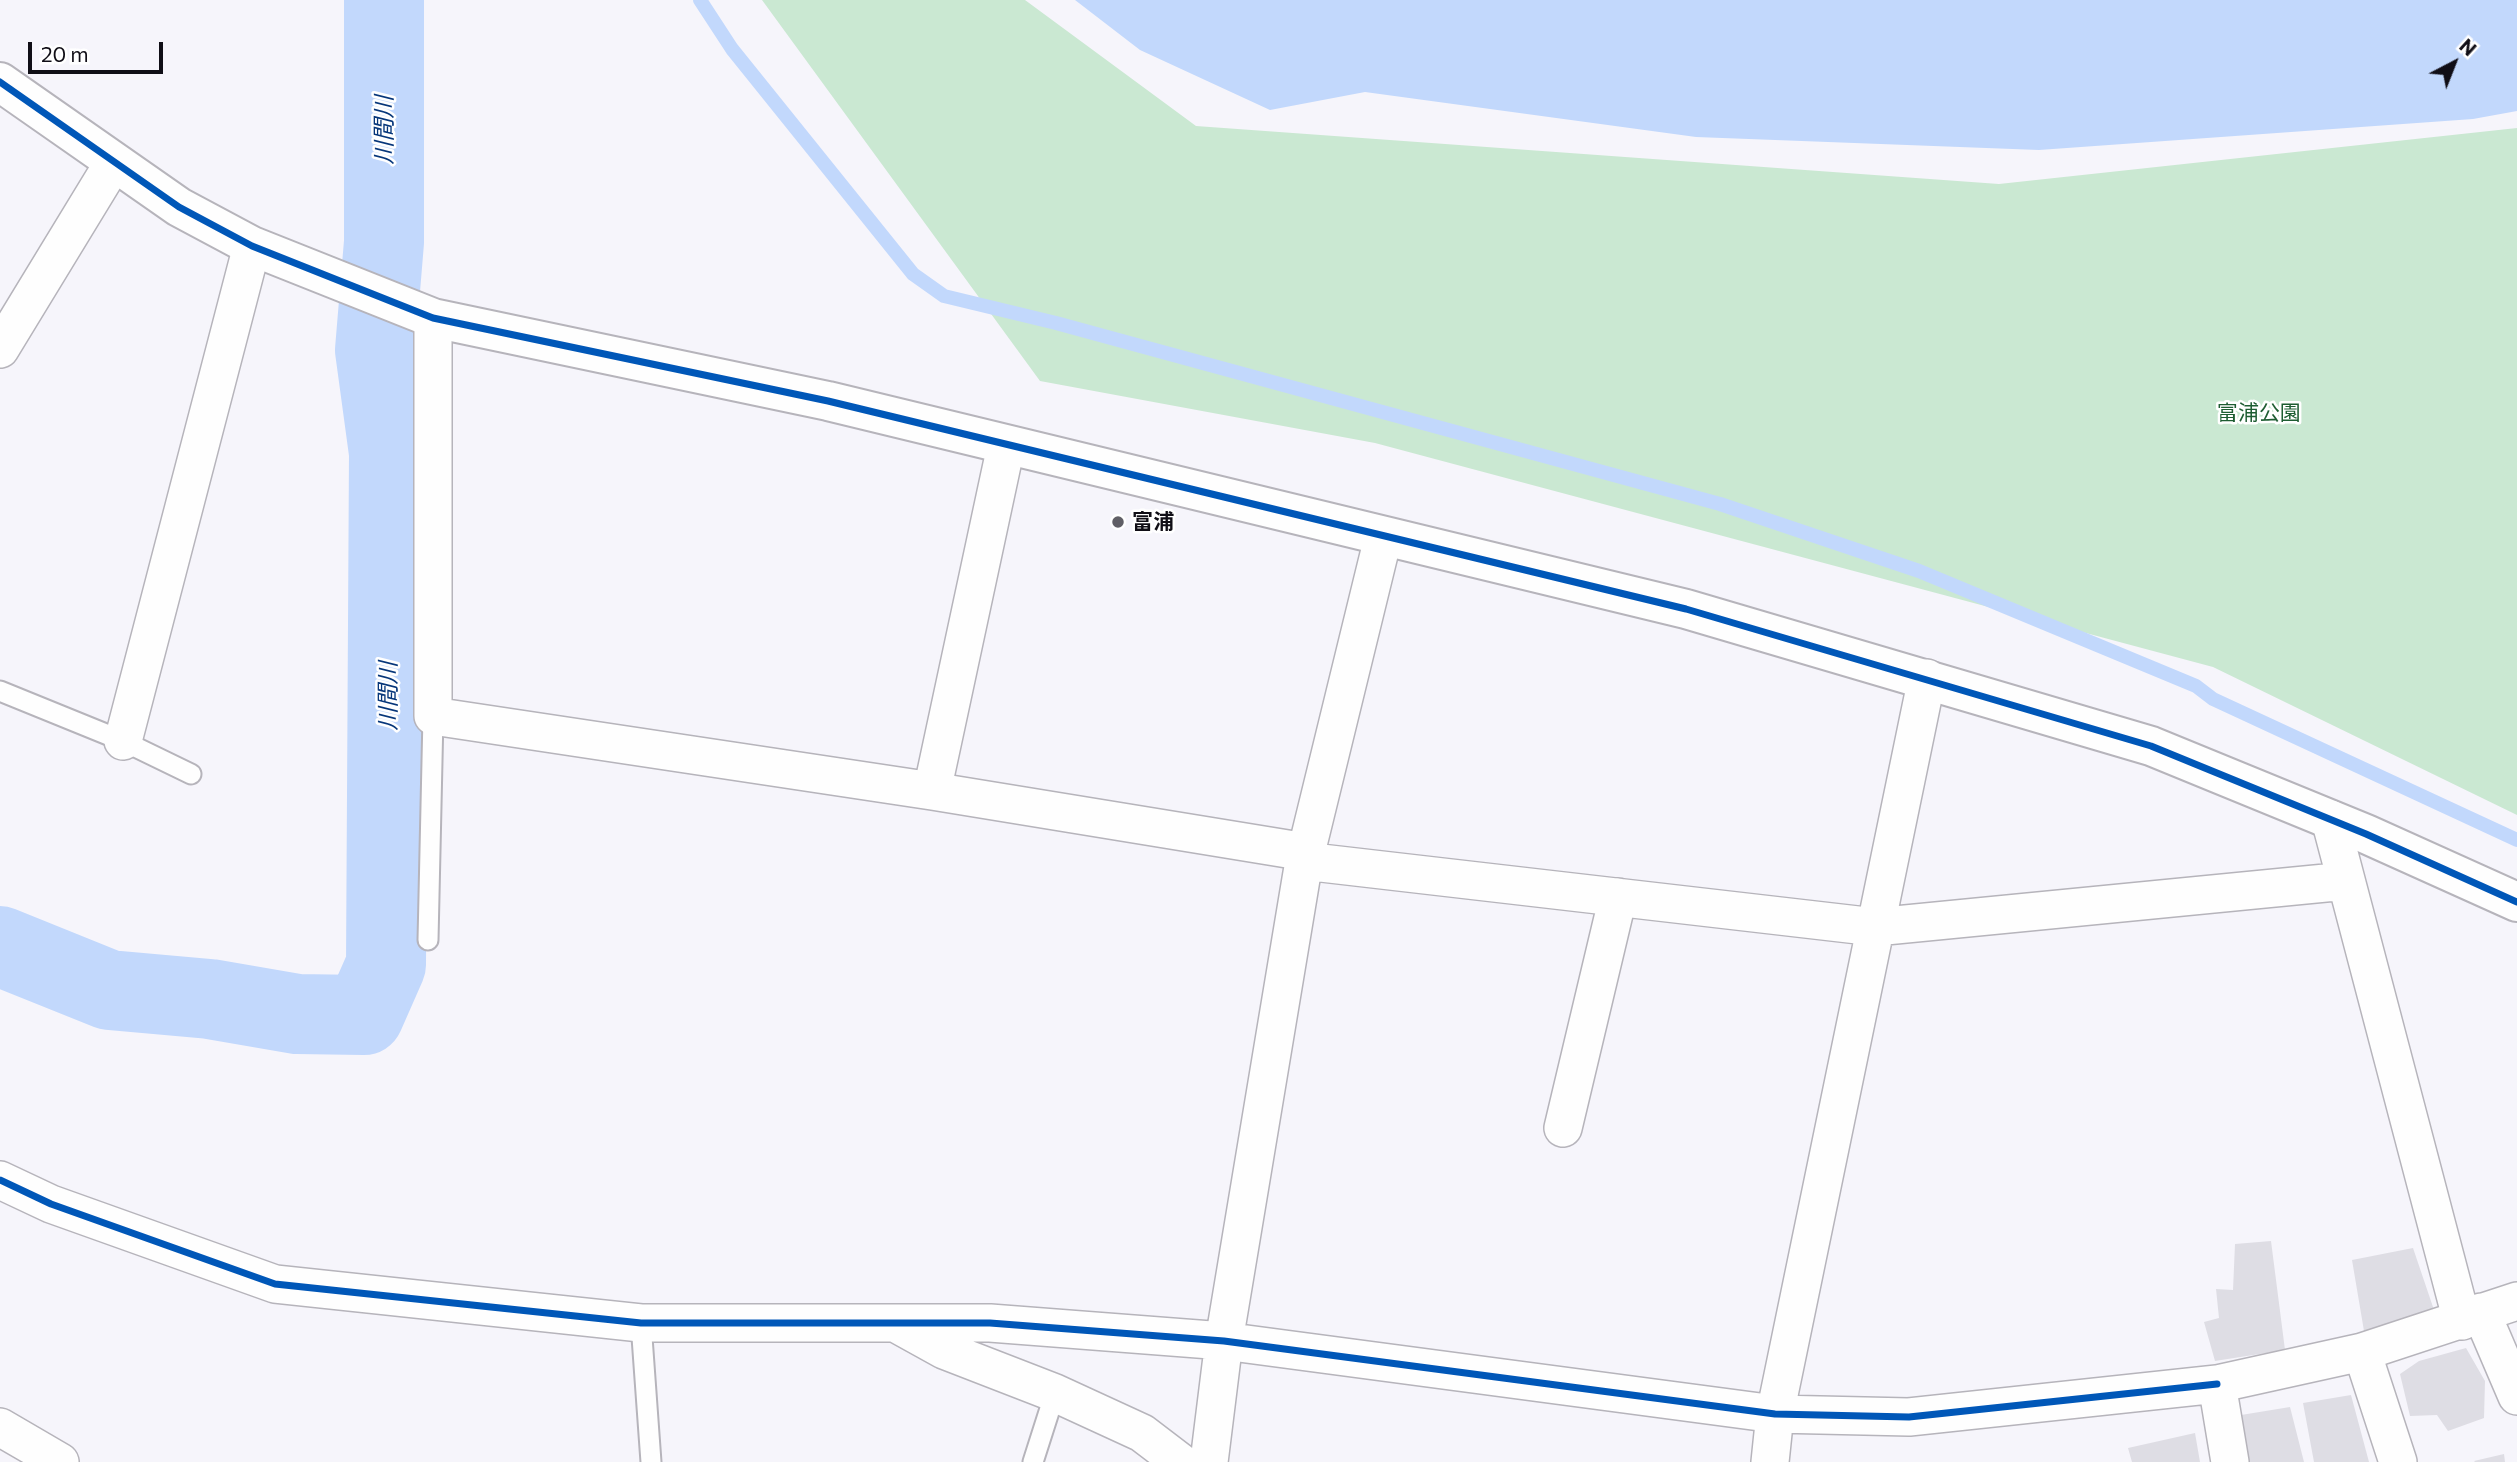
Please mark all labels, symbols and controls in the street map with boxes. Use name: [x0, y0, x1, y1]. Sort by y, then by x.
scale bar: [32, 28, 166, 72]
north arrow: [2419, 28, 2489, 98]
text: N: [2455, 34, 2481, 60]
text: 20 m: [41, 41, 89, 66]
water label: 川間川: [370, 96, 398, 164]
park label: 富浦公園: [2217, 400, 2301, 426]
place label: 富浦: [1132, 509, 1174, 535]
marker: 富浦: [1110, 514, 1126, 530]
water label: 川間川: [374, 662, 402, 730]

